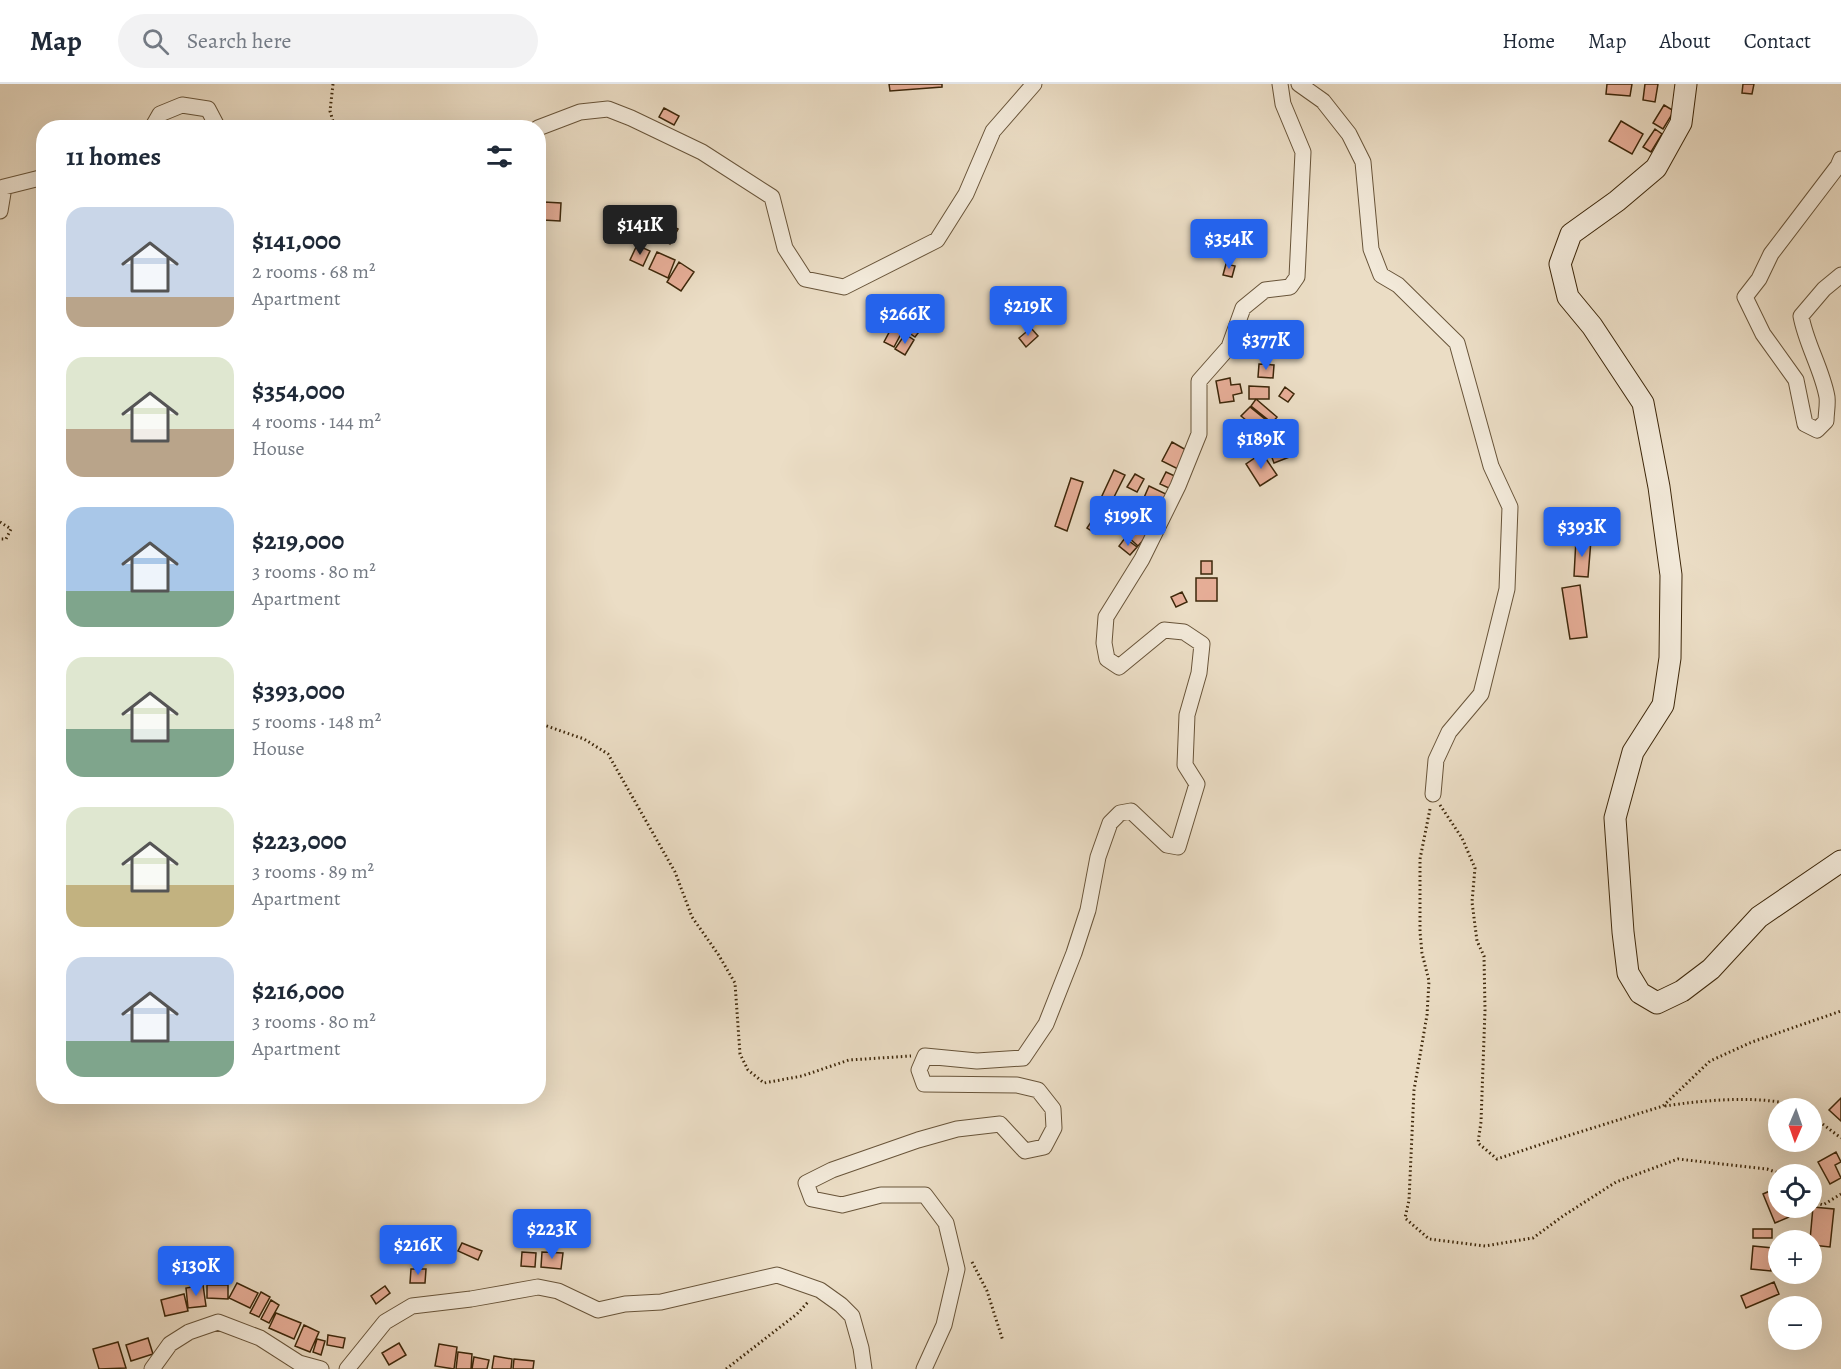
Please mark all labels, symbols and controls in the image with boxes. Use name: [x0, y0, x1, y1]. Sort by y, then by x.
search box: [118, 14, 538, 68]
text: Map: [30, 22, 82, 60]
icon: search: [139, 25, 172, 58]
text: Search here: [187, 26, 291, 56]
text: Home: [1502, 27, 1555, 55]
text: Map: [1588, 27, 1626, 55]
text: About: [1659, 27, 1711, 55]
text: Contact: [1744, 27, 1811, 55]
text: 11 homes: [66, 139, 161, 174]
icon: filters: [483, 140, 516, 173]
pin: $141K: [598, 205, 682, 256]
text: $141K: [617, 211, 663, 238]
pin: $354K: [1187, 219, 1271, 270]
text: $141,000: [252, 223, 341, 258]
text: $354K: [1205, 225, 1254, 252]
icon: home: [114, 231, 186, 303]
text: 2 rooms · 68 m²: [252, 258, 376, 285]
text: Apartment: [252, 285, 341, 312]
pin: $219K: [986, 286, 1070, 337]
text: $219K: [1004, 292, 1052, 319]
pin: $266K: [863, 294, 947, 345]
text: $266K: [880, 300, 930, 327]
pin: $377K: [1224, 320, 1308, 371]
text: $377K: [1242, 326, 1290, 353]
text: $354,000: [252, 373, 345, 408]
icon: home: [114, 381, 186, 453]
text: 4 rooms · 144 m²: [252, 408, 381, 435]
pin: $189K: [1219, 419, 1303, 470]
text: $189K: [1237, 425, 1285, 452]
text: House: [252, 435, 304, 462]
pin: $199K: [1086, 496, 1170, 547]
text: $199K: [1104, 502, 1152, 529]
pin: $393K: [1540, 507, 1624, 558]
text: $393K: [1558, 513, 1606, 540]
text: $219,000: [252, 523, 344, 558]
icon: home: [114, 531, 186, 603]
text: 3 rooms · 80 m²: [252, 558, 376, 585]
text: Apartment: [252, 585, 341, 612]
text: $393,000: [252, 673, 345, 708]
icon: home: [114, 681, 186, 753]
text: 5 rooms · 148 m²: [252, 708, 381, 735]
text: House: [252, 735, 304, 762]
text: $223,000: [252, 823, 347, 858]
icon: home: [114, 831, 186, 903]
text: 3 rooms · 89 m²: [252, 858, 374, 885]
text: Apartment: [252, 885, 341, 912]
text: $216,000: [252, 973, 344, 1008]
icon: home: [114, 981, 186, 1053]
text: 3 rooms · 80 m²: [252, 1008, 376, 1035]
text: Apartment: [252, 1035, 341, 1062]
north arrow: [1768, 1098, 1822, 1152]
map controls: [1768, 1098, 1822, 1350]
button: locate: [1768, 1164, 1822, 1218]
pin: $223K: [510, 1209, 594, 1260]
text: $223K: [527, 1215, 577, 1242]
pin: $216K: [376, 1225, 460, 1276]
button: +: [1768, 1230, 1822, 1284]
text: $216K: [394, 1231, 442, 1258]
pin: $130K: [154, 1246, 238, 1297]
text: $130K: [172, 1252, 220, 1279]
button: −: [1768, 1296, 1822, 1350]

